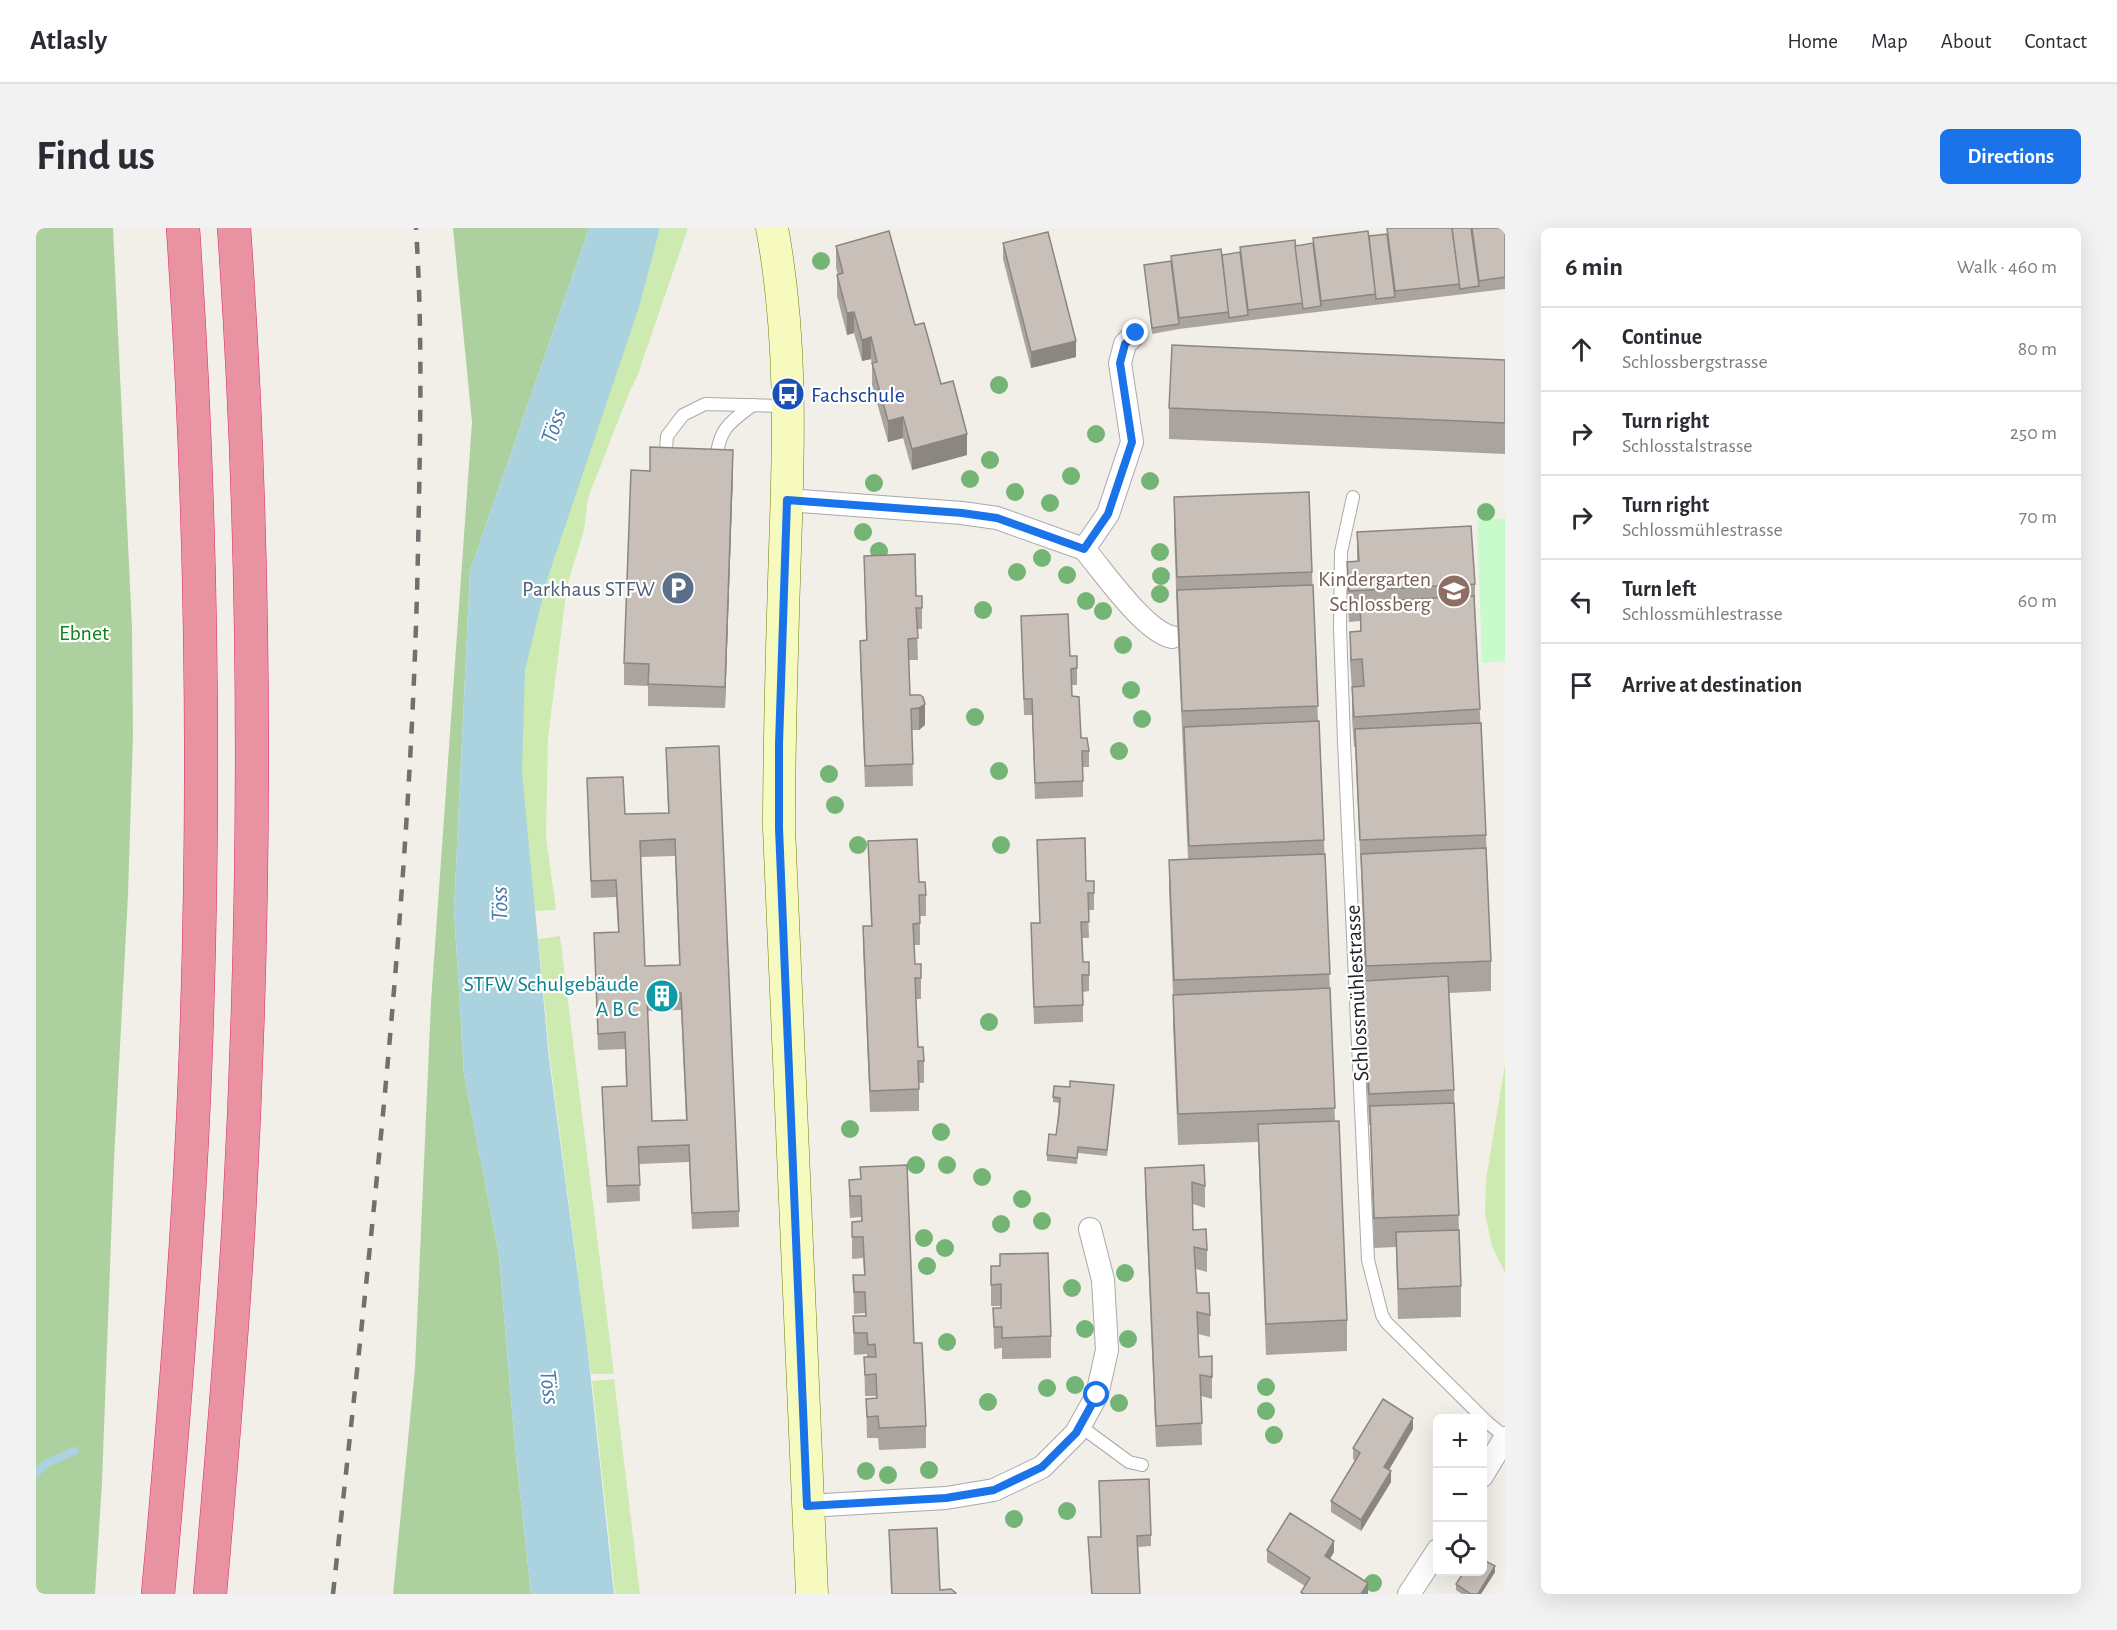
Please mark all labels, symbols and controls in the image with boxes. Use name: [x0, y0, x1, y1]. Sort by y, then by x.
text: Atlasly: [30, 27, 107, 55]
text: Home: [1787, 31, 1838, 52]
text: Map: [1871, 31, 1908, 52]
text: About: [1941, 31, 1991, 52]
text: Contact: [2024, 31, 2087, 52]
button: Directions: [1940, 129, 2081, 184]
text: Find us: [36, 135, 155, 177]
text: 6 min: [1565, 254, 1623, 280]
text: Walk · 460 m: [1957, 257, 2057, 277]
route end: [1122, 319, 1148, 345]
text: Continue: [1622, 326, 1702, 348]
icon: ahead: [1565, 333, 1598, 366]
text: 80 m: [2018, 339, 2057, 359]
text: Schlossbergstrasse: [1622, 352, 1768, 372]
bus stop icon: Fachschule: [770, 376, 806, 412]
place label: Fachschule: [811, 384, 905, 406]
water label: Töss: [537, 406, 571, 447]
text: Turn right: [1622, 410, 1709, 432]
icon: right: [1565, 417, 1598, 450]
text: 250 m: [2010, 423, 2057, 443]
text: Schlosstalstrasse: [1622, 436, 1753, 456]
text: Turn right: [1622, 494, 1709, 516]
icon: right: [1565, 501, 1598, 534]
text: 70 m: [2019, 507, 2057, 527]
text: Schlossmühlestrasse: [1622, 520, 1783, 540]
place label: Kindergarten Schlossberg: [1318, 568, 1431, 615]
parking icon: Parkhaus STFW: [660, 570, 696, 606]
school or university icon: Kindergarten Schlossberg: [1436, 573, 1472, 609]
place label: Parkhaus STFW: [522, 578, 655, 600]
text: Turn left: [1622, 578, 1696, 600]
icon: left: [1565, 585, 1598, 618]
text: 60 m: [2018, 591, 2057, 611]
text: Schlossmühlestrasse: [1622, 604, 1783, 624]
park label: Ebnet: [59, 622, 109, 644]
icon: arrive: [1565, 669, 1598, 702]
text: Arrive at destination: [1622, 674, 1802, 696]
water label: Töss: [488, 886, 512, 922]
street label: Schlossmühlestrasse: [1341, 904, 1373, 1082]
place label: STFW Schulgebäude A B C: [463, 973, 639, 1020]
building icon: STFW Schulgebäude A B C: [644, 978, 680, 1014]
water label: Töss: [535, 1368, 563, 1406]
route start: [1083, 1381, 1109, 1407]
map controls: [1433, 1414, 1487, 1576]
button: +: [1433, 1414, 1487, 1468]
button: −: [1433, 1468, 1487, 1522]
button: locate: [1433, 1522, 1487, 1576]

